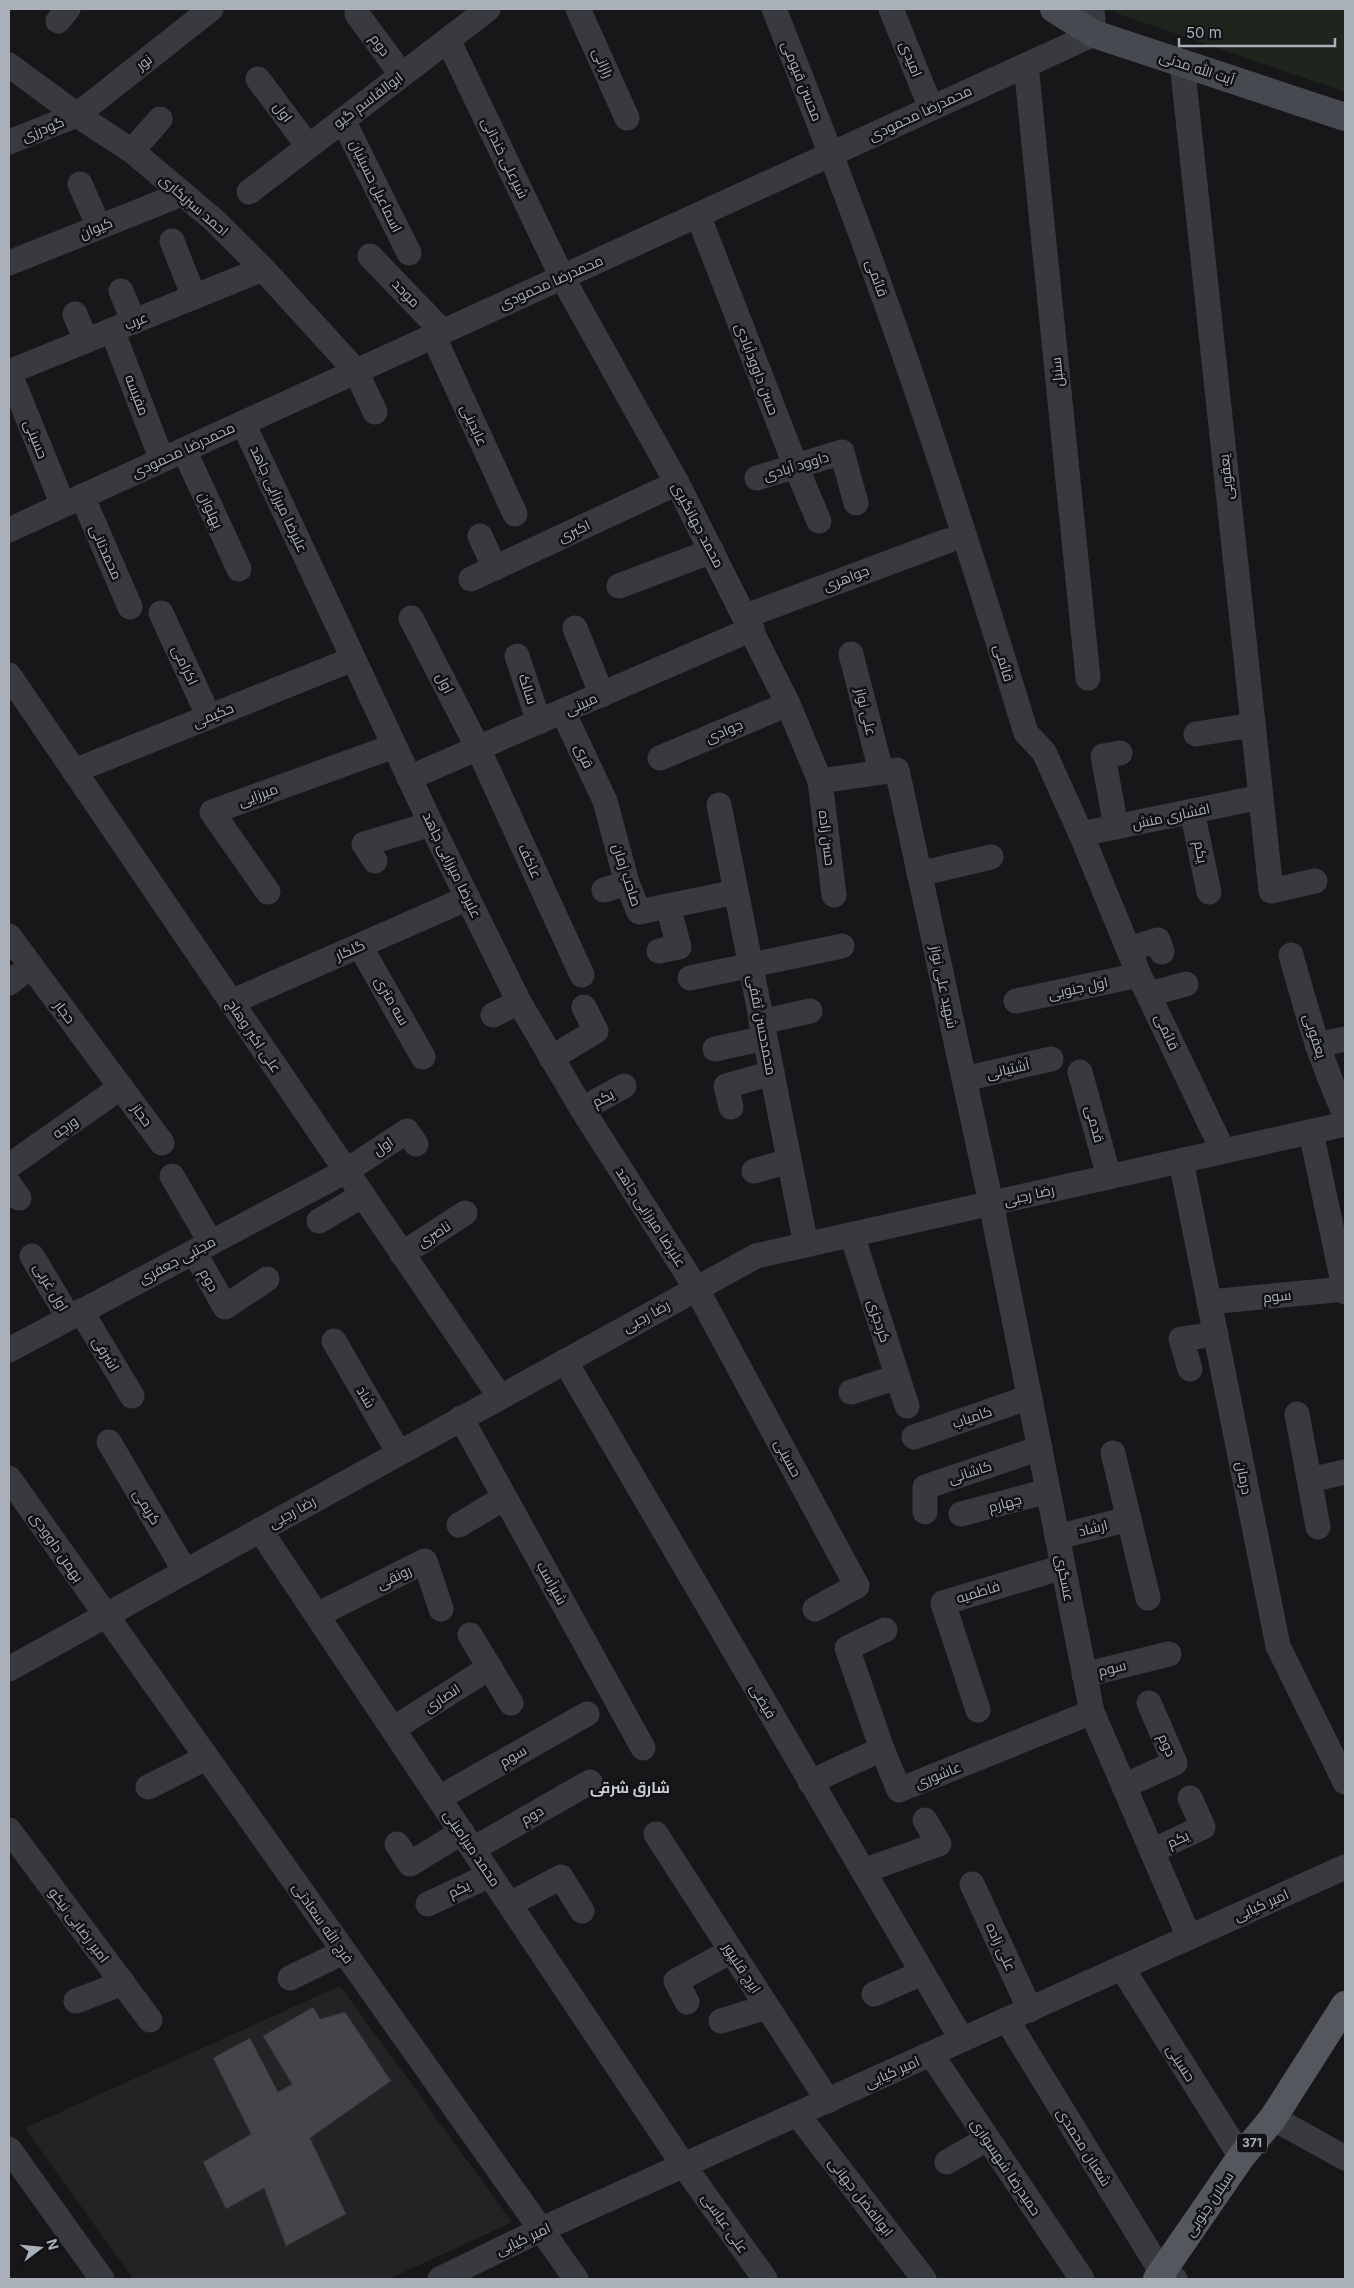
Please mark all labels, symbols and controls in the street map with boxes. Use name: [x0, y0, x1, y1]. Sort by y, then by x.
scale bar: [1179, 15, 1335, 47]
text: 50 m: [1186, 23, 1222, 42]
street label: دوم: [365, 30, 394, 60]
street label: محسن قیومی: [779, 38, 826, 123]
street label: امیدی: [897, 39, 926, 79]
street label: رازانی: [589, 45, 618, 80]
street label: آیت الله مدنی: [1157, 47, 1237, 88]
street label: نور: [132, 50, 155, 74]
street label: ابوالقاسم گیو: [330, 68, 407, 133]
street label: محمدرضا محمودی: [865, 81, 974, 144]
street label: اول: [270, 98, 296, 126]
street label: گودرزی: [19, 112, 66, 145]
street label: شیرعلی خندانی: [479, 114, 532, 201]
street label: اسماعیل حسینیان: [347, 137, 406, 235]
street label: احمد سبزیکاری: [156, 170, 232, 239]
street label: کیوان: [77, 213, 115, 242]
street label: محمدرضا محمودی: [496, 251, 605, 312]
street label: قائمی: [863, 257, 892, 299]
street label: موحد: [389, 275, 424, 310]
street label: عرب: [122, 308, 150, 333]
street label: حسن داوودآبادی: [732, 321, 783, 417]
street label: سنبل: [1047, 356, 1067, 388]
street label: مفیسه: [122, 372, 153, 418]
street label: عابدینی: [457, 401, 491, 448]
street label: حسینی: [21, 417, 52, 461]
street label: محمدرضا محمودی: [128, 418, 237, 481]
street label: علیرضا میرزایی جاهد: [247, 443, 312, 555]
street label: داوود آبادی: [761, 448, 831, 484]
street label: یعقوبی: [1215, 453, 1236, 501]
street label: محمد جهانگیری: [669, 479, 728, 570]
street label: پهلوان: [194, 489, 227, 532]
street label: اکبری: [555, 516, 593, 545]
street label: محمدنانی: [87, 522, 126, 582]
street label: جواهری: [821, 561, 871, 594]
street label: اکرامی: [169, 642, 202, 687]
street label: قائمی: [991, 642, 1018, 684]
street label: اول: [432, 670, 458, 696]
street label: سالک: [516, 671, 541, 706]
street label: علی نواز: [852, 685, 881, 737]
street label: مبینی: [562, 689, 600, 718]
street label: حکیمی: [190, 699, 236, 730]
street label: جوادی: [703, 715, 745, 746]
street label: قری: [571, 741, 597, 771]
street label: میرزایی: [236, 780, 280, 810]
street label: افشاری منش: [1130, 799, 1211, 832]
street label: علیرضا میرزایی جاهد: [419, 809, 485, 921]
street label: حسن زاده: [816, 809, 839, 867]
street label: یکم: [1189, 839, 1212, 865]
street label: عاکف: [515, 841, 546, 881]
street label: صاحب زمان: [609, 841, 646, 908]
street label: گلکار: [331, 936, 367, 964]
street label: شهید علی نواز: [927, 943, 962, 1030]
street label: سه متری: [372, 973, 413, 1028]
street label: محمدحسن ثقفی: [744, 973, 781, 1076]
street label: اول جنوبی: [1046, 973, 1110, 1003]
street label: حجار: [51, 996, 79, 1026]
street label: علی اکبر وهاج: [223, 996, 285, 1076]
street label: قائمی: [1152, 1011, 1183, 1053]
street label: یعقوبی: [1300, 1011, 1331, 1060]
street label: آشتیانی: [985, 1055, 1031, 1082]
street label: یکم: [589, 1085, 618, 1112]
street label: حجاز: [128, 1099, 156, 1129]
street label: قدمی: [1082, 1104, 1109, 1144]
street label: ورچه: [49, 1112, 82, 1143]
street label: اول: [369, 1133, 397, 1159]
street label: علیرضا میرزایی جاهد: [613, 1164, 690, 1270]
street label: رضا رجبی: [1002, 1180, 1056, 1209]
street label: ناصری: [414, 1217, 453, 1250]
street label: مجتبی جعفری: [136, 1232, 218, 1287]
street label: اول غربی: [30, 1260, 72, 1314]
street label: دوم: [195, 1266, 222, 1295]
street label: سوم: [1262, 1286, 1292, 1307]
street label: رضا رجبی: [619, 1296, 672, 1335]
street label: کردجزی: [865, 1297, 894, 1345]
street label: اشرفی: [90, 1333, 123, 1374]
street label: شاد: [353, 1383, 379, 1411]
street label: کامیاب: [950, 1402, 994, 1431]
street label: حسینی: [771, 1436, 805, 1480]
street label: کاشانی: [946, 1457, 994, 1487]
street label: درمان: [1233, 1460, 1256, 1496]
street label: کریمی: [130, 1486, 165, 1528]
street label: چهارم: [986, 1490, 1024, 1517]
street label: رضا رجبی: [265, 1492, 318, 1531]
street label: بهمن داوودی: [27, 1509, 88, 1585]
street label: ارشاد: [1076, 1516, 1109, 1539]
street label: عسگری: [1053, 1553, 1078, 1603]
street label: شیرآسب: [534, 1558, 571, 1607]
street label: رونقی: [374, 1561, 414, 1592]
street label: فاطمیه: [954, 1577, 1002, 1606]
street label: سوم: [1096, 1656, 1128, 1681]
street label: انصاری: [420, 1680, 463, 1716]
street label: فیضی: [747, 1681, 780, 1721]
street label: دوم: [1153, 1731, 1180, 1760]
street label: سوم: [496, 1741, 530, 1772]
street label: عاشوری: [912, 1758, 963, 1791]
district label: شارق شرقی: [590, 1778, 670, 1797]
street label: دوم: [517, 1801, 547, 1829]
street label: محمد میرامینی: [440, 1806, 504, 1889]
street label: یکم: [1164, 1826, 1193, 1853]
street label: یکم: [445, 1876, 474, 1903]
street label: فرج الله سعادتی: [288, 1879, 358, 1967]
street label: امیر رضایی نیکو: [46, 1884, 113, 1966]
street label: امیر کیایی: [1231, 1885, 1291, 1924]
street label: علی زاده: [983, 1920, 1020, 1974]
street label: ایرج قلیپور: [718, 1939, 765, 1997]
street label: حسینی: [1163, 2041, 1200, 2084]
street label: امیر کیایی: [862, 2052, 922, 2091]
street label: شعبان محمدی: [1054, 2105, 1115, 2189]
street label: حمیدرضا شهسواری: [968, 2115, 1045, 2218]
road number: 371: [1237, 2134, 1267, 2152]
street label: ابوالفضل جهانی: [825, 2154, 897, 2239]
street label: سبلان جنوبی: [1181, 2168, 1236, 2239]
street label: علی عباسی: [699, 2189, 752, 2256]
street label: امیر کیایی: [493, 2219, 553, 2259]
north arrow: [15, 2223, 65, 2273]
text: N: [43, 2237, 63, 2252]

